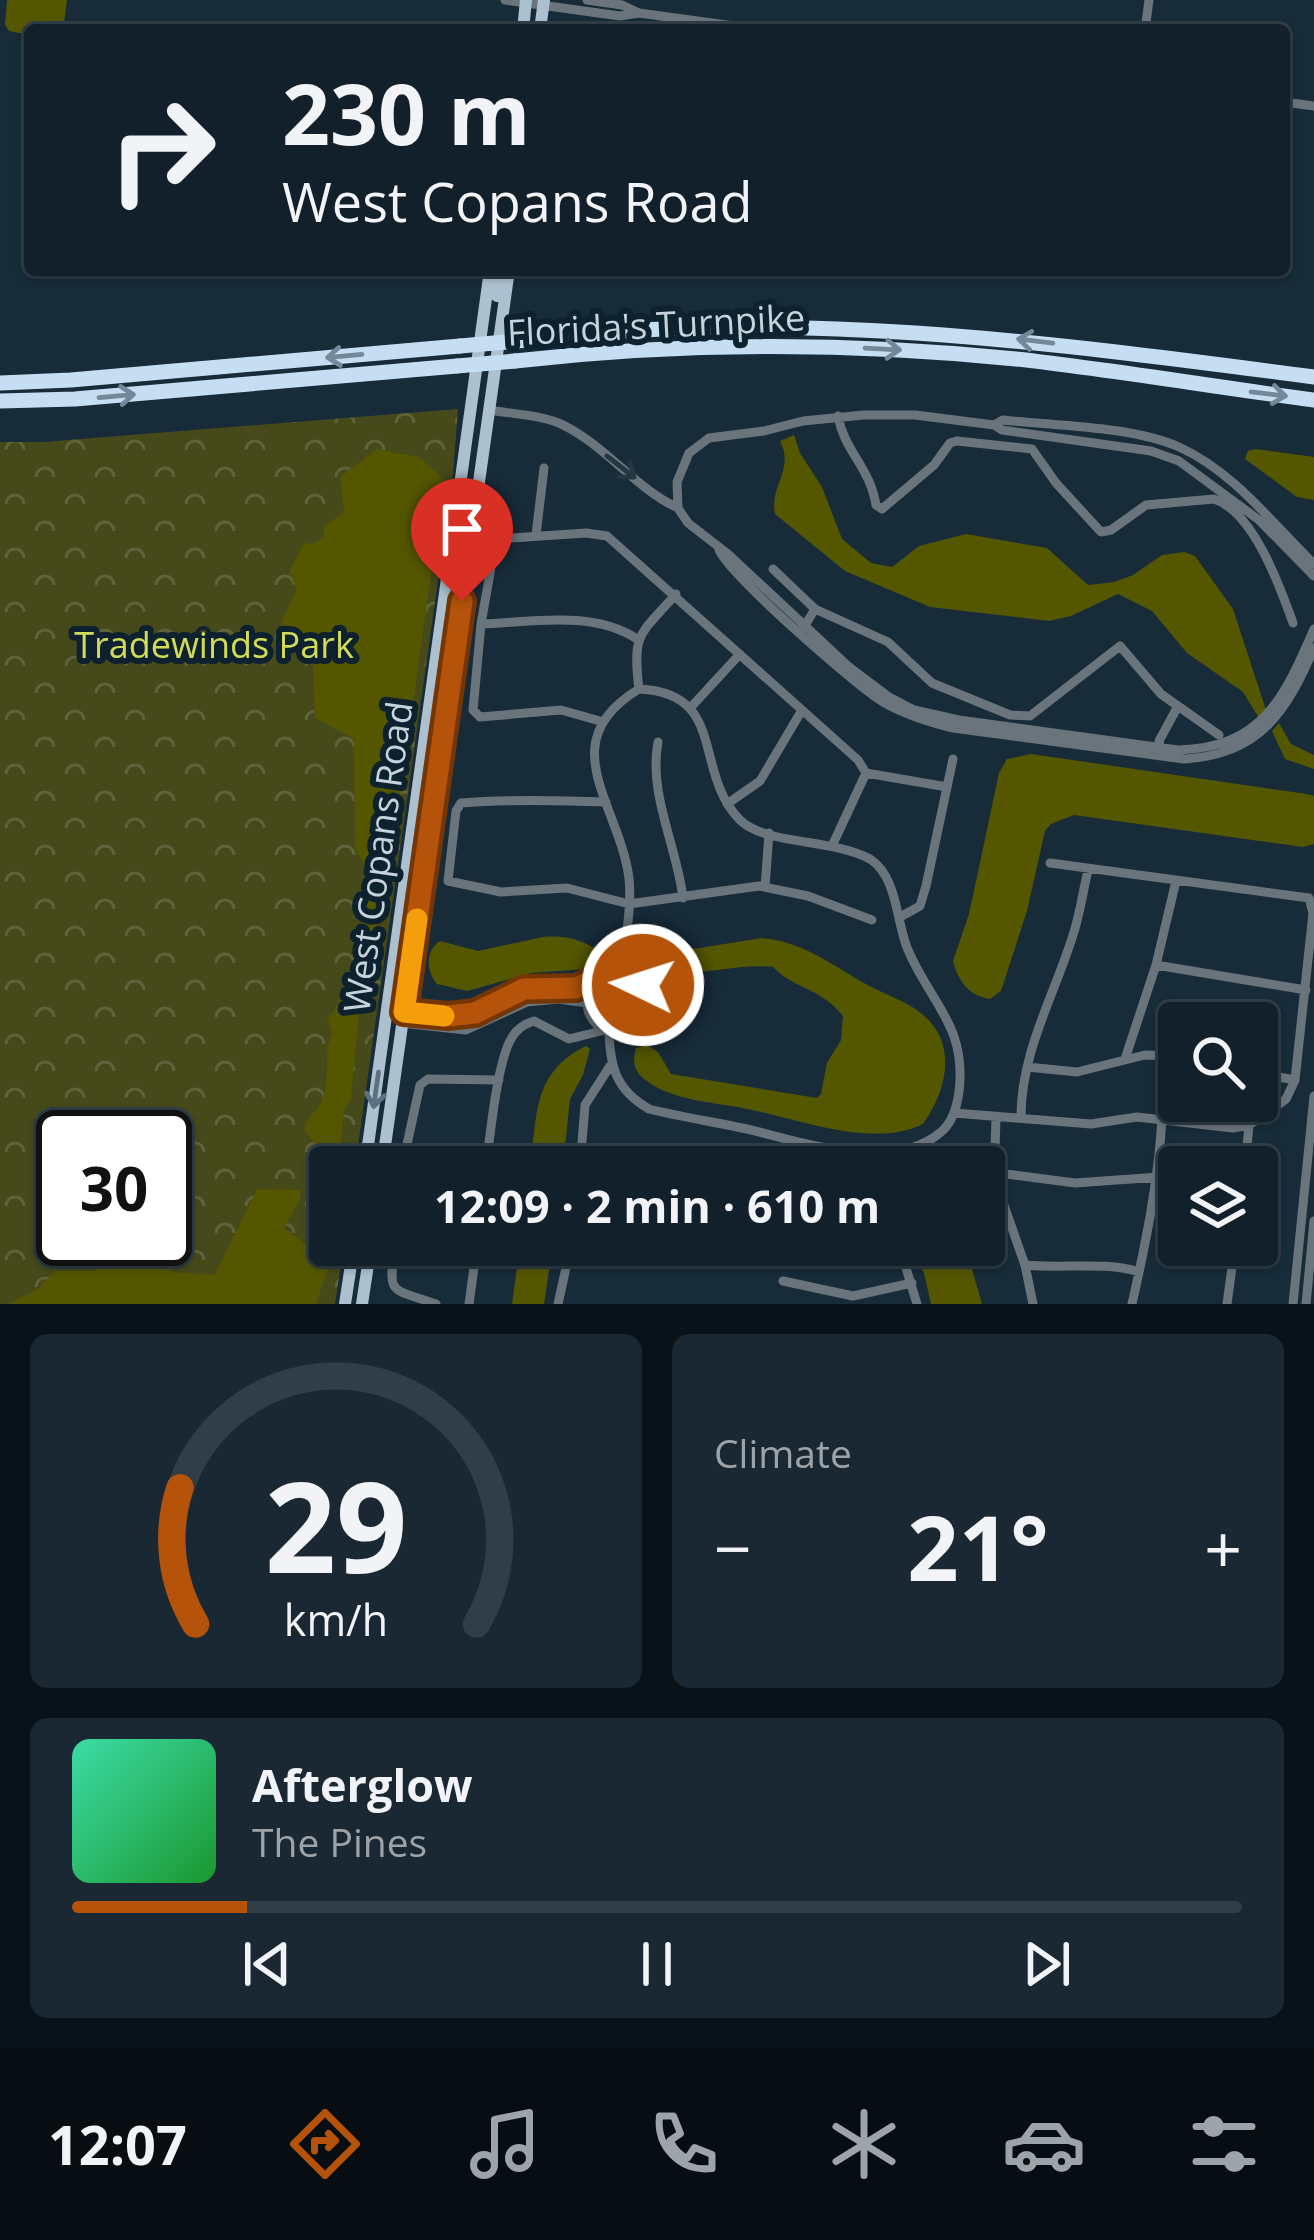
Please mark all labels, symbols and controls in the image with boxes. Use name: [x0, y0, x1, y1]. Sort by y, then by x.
text: 230 m: [282, 55, 530, 170]
icon: right: [84, 72, 240, 228]
text: West Copans Road: [282, 164, 752, 238]
street label: Florida's Turnpike: [506, 292, 806, 357]
one-way arrow: [1016, 330, 1055, 352]
one-way arrow: [863, 338, 902, 361]
one-way arrow: [325, 345, 364, 368]
one-way arrow: [1249, 383, 1288, 406]
one-way arrow: [97, 384, 136, 407]
one-way arrow: [604, 453, 636, 479]
pin: [411, 478, 513, 601]
icon: arrive: [429, 496, 495, 562]
park label: Tradewinds Park: [74, 620, 354, 669]
street label: West Copans Road: [331, 698, 424, 1016]
position arrow: [580, 922, 706, 1048]
map controls: [1158, 1002, 1278, 1266]
button: search: [1158, 1002, 1278, 1122]
one-way arrow: [364, 1070, 387, 1109]
speed limit sign: 30: [36, 1110, 192, 1266]
button: layers: [1158, 1146, 1278, 1266]
text: 12:09 · 2 min · 610 m: [434, 1175, 880, 1236]
text: Climate: [714, 1426, 852, 1479]
text: 29: [265, 1440, 407, 1610]
text: 21°: [907, 1485, 1049, 1607]
text: −: [714, 1502, 752, 1592]
text: +: [1204, 1502, 1242, 1592]
text: km/h: [284, 1590, 388, 1649]
text: Afterglow: [252, 1754, 473, 1815]
text: The Pines: [252, 1815, 427, 1868]
icon: previous: [234, 1931, 300, 1997]
icon: pause: [624, 1931, 690, 1997]
icon: next: [1014, 1931, 1080, 1997]
icon: directions: [283, 2102, 367, 2186]
icon: music: [463, 2102, 547, 2186]
icon: phone: [642, 2102, 726, 2186]
icon: climate: [822, 2102, 906, 2186]
icon: car: [1002, 2102, 1086, 2186]
icon: filters: [1182, 2102, 1266, 2186]
text: 12:07: [48, 2107, 187, 2181]

